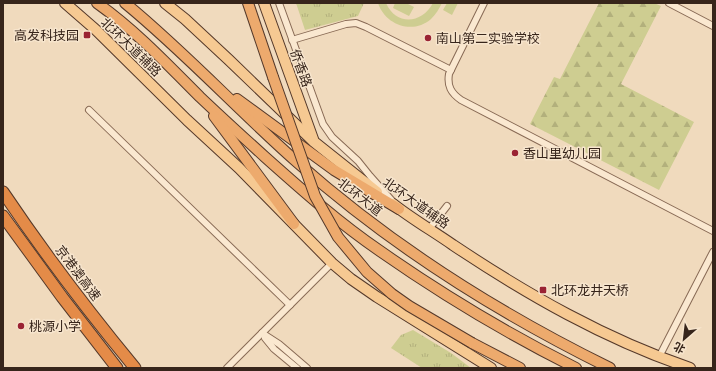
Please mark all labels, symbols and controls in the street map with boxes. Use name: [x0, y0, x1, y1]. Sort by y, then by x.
street label: 北环大道辅路: [97, 14, 165, 80]
place label: 高发科技园: [14, 27, 79, 44]
marker: 高发科技园: [82, 30, 92, 40]
place label: 南山第二实验学校: [436, 30, 540, 47]
marker: 南山第二实验学校: [423, 33, 433, 43]
street label: 侨香路: [286, 47, 316, 89]
place label: 香山里幼儿园: [523, 145, 601, 162]
marker: 香山里幼儿园: [510, 148, 520, 158]
street label: 北环大道: [334, 174, 386, 220]
street label: 北环大道辅路: [379, 174, 453, 232]
street label: 京港澳高速: [52, 242, 104, 304]
place label: 北环龙井天桥: [551, 282, 629, 299]
marker: 北环龙井天桥: [538, 285, 548, 295]
place label: 桃源小学: [29, 318, 81, 335]
north arrow: [664, 319, 704, 359]
marker: 桃源小学: [16, 321, 26, 331]
text: 北: [671, 339, 687, 357]

